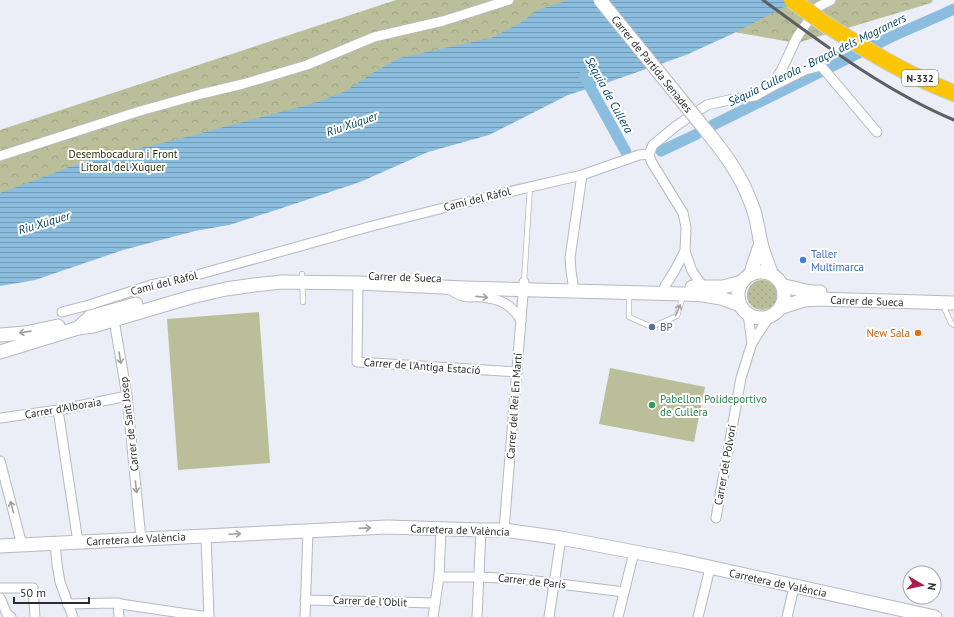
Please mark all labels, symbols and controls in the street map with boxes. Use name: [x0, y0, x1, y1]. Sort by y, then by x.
water label: Sèquia Cullerola - Braçal dels Magraners: [725, 10, 908, 109]
street label: Carrer de Partida Senades: [608, 13, 696, 116]
water label: Sèquia de Cullera: [582, 54, 637, 136]
road number: N-332: [902, 70, 938, 86]
water label: Riu Xúquer: [324, 107, 380, 139]
park label: Desembocadura i Front Litoral del Xúquer: [68, 147, 178, 174]
street label: Camí del Ràfol: [442, 184, 513, 214]
water label: Riu Xúquer: [16, 207, 73, 237]
place label: Taller Multimarca: [811, 247, 864, 274]
marker: Taller Multimarca: [798, 255, 808, 265]
street label: Camí del Ràfol: [129, 268, 200, 298]
street label: Carrer de Sueca: [368, 269, 442, 285]
street label: Carrer de Sueca: [830, 293, 904, 309]
one-way arrow: [475, 294, 488, 301]
one-way arrow: [675, 304, 682, 316]
place label: BP: [660, 320, 673, 334]
marker: BP: [647, 322, 657, 332]
place label: New Sala: [866, 326, 910, 340]
one-way arrow: [19, 328, 32, 336]
marker: New Sala: [913, 328, 923, 338]
one-way arrow: [117, 351, 125, 364]
street label: Carrer del Rei En Martí: [503, 352, 525, 459]
street label: Carrer de l'Antiga Estació: [363, 355, 481, 377]
street label: Carrer de Sant Josep: [116, 376, 142, 472]
place label: Pabellon Polideportivo de Cullera: [660, 392, 767, 419]
street label: Carrer d'Alboraia: [24, 394, 102, 422]
marker: Pabellon Polideportivo de Cullera: [647, 400, 657, 410]
street label: Carrer del Polvorí: [711, 424, 739, 506]
one-way arrow: [132, 480, 140, 493]
one-way arrow: [8, 501, 16, 514]
street label: Carretera de València: [410, 521, 510, 539]
one-way arrow: [358, 525, 371, 532]
street label: Carretera de València: [86, 529, 186, 549]
one-way arrow: [228, 531, 241, 538]
north arrow: [902, 565, 942, 605]
street label: Carretera de València: [728, 566, 828, 600]
street label: Carrer de París: [497, 570, 567, 592]
scale bar: [14, 579, 89, 605]
text: N: [924, 582, 939, 591]
text: 50 m: [20, 585, 46, 600]
street label: Carrer de l'Oblit: [333, 593, 408, 609]

